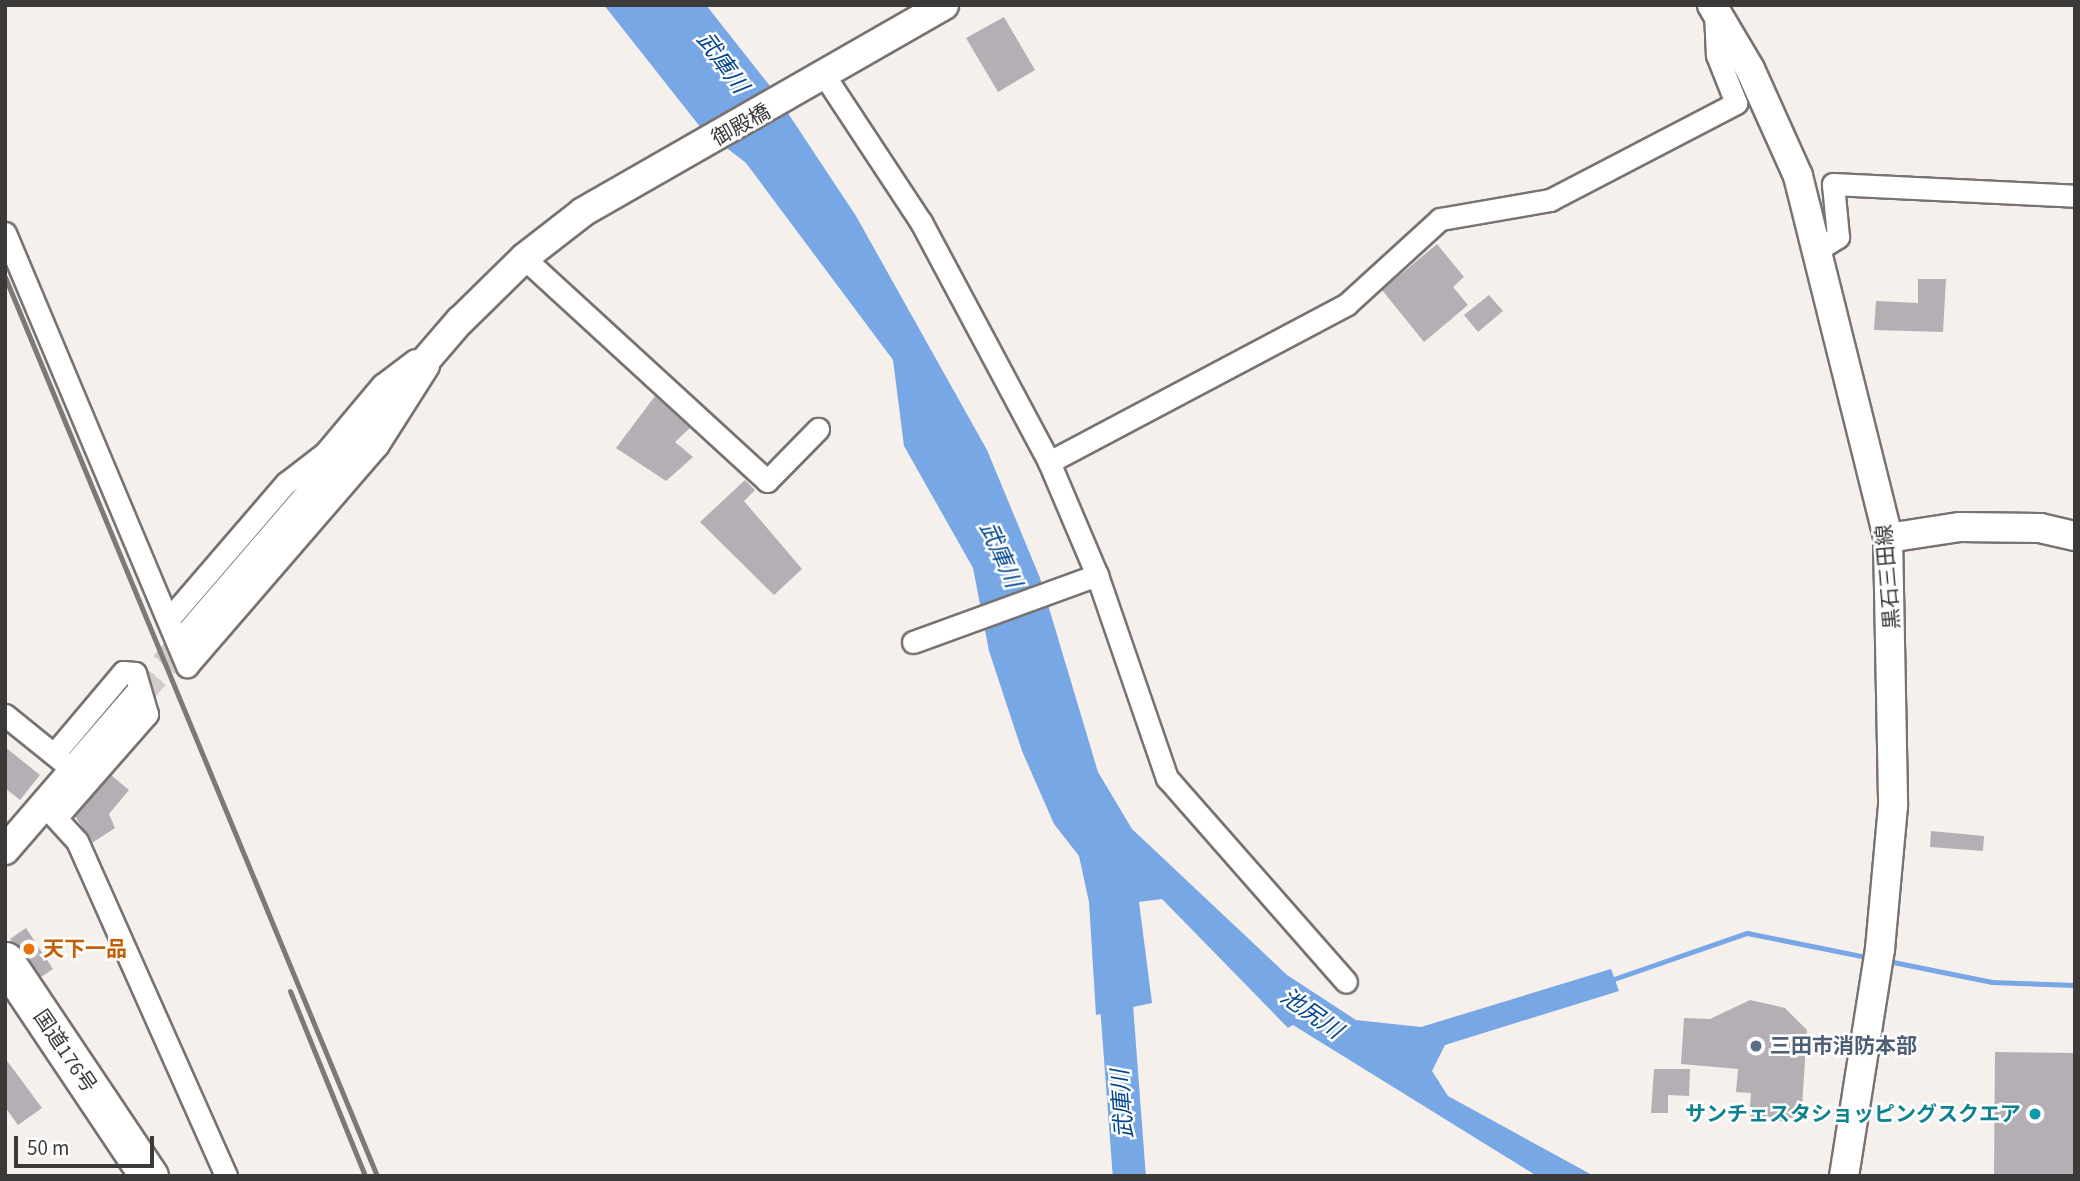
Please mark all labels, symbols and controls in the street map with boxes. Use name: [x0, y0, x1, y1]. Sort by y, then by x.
water label: 武庫川: [691, 27, 753, 99]
street label: 御殿橋: [707, 99, 775, 151]
water label: 武庫川: [973, 518, 1027, 592]
street label: 黒石三田線: [1871, 524, 1905, 630]
place label: 天下一品: [43, 936, 127, 962]
marker: 天下一品: [21, 941, 37, 957]
water label: 池尻川: [1275, 983, 1347, 1045]
street label: 国道176号: [28, 1005, 102, 1097]
place label: 三田市消防本部: [1770, 1033, 1917, 1059]
marker: 三田市消防本部: [1748, 1038, 1764, 1054]
water label: 武庫川: [1107, 1069, 1139, 1139]
place label: サンチェスタショッピングスクエア: [1685, 1101, 2021, 1127]
marker: サンチェスタショッピングスクエア: [2027, 1106, 2043, 1122]
scale bar: [18, 1122, 158, 1166]
text: 50 m: [27, 1133, 69, 1163]

